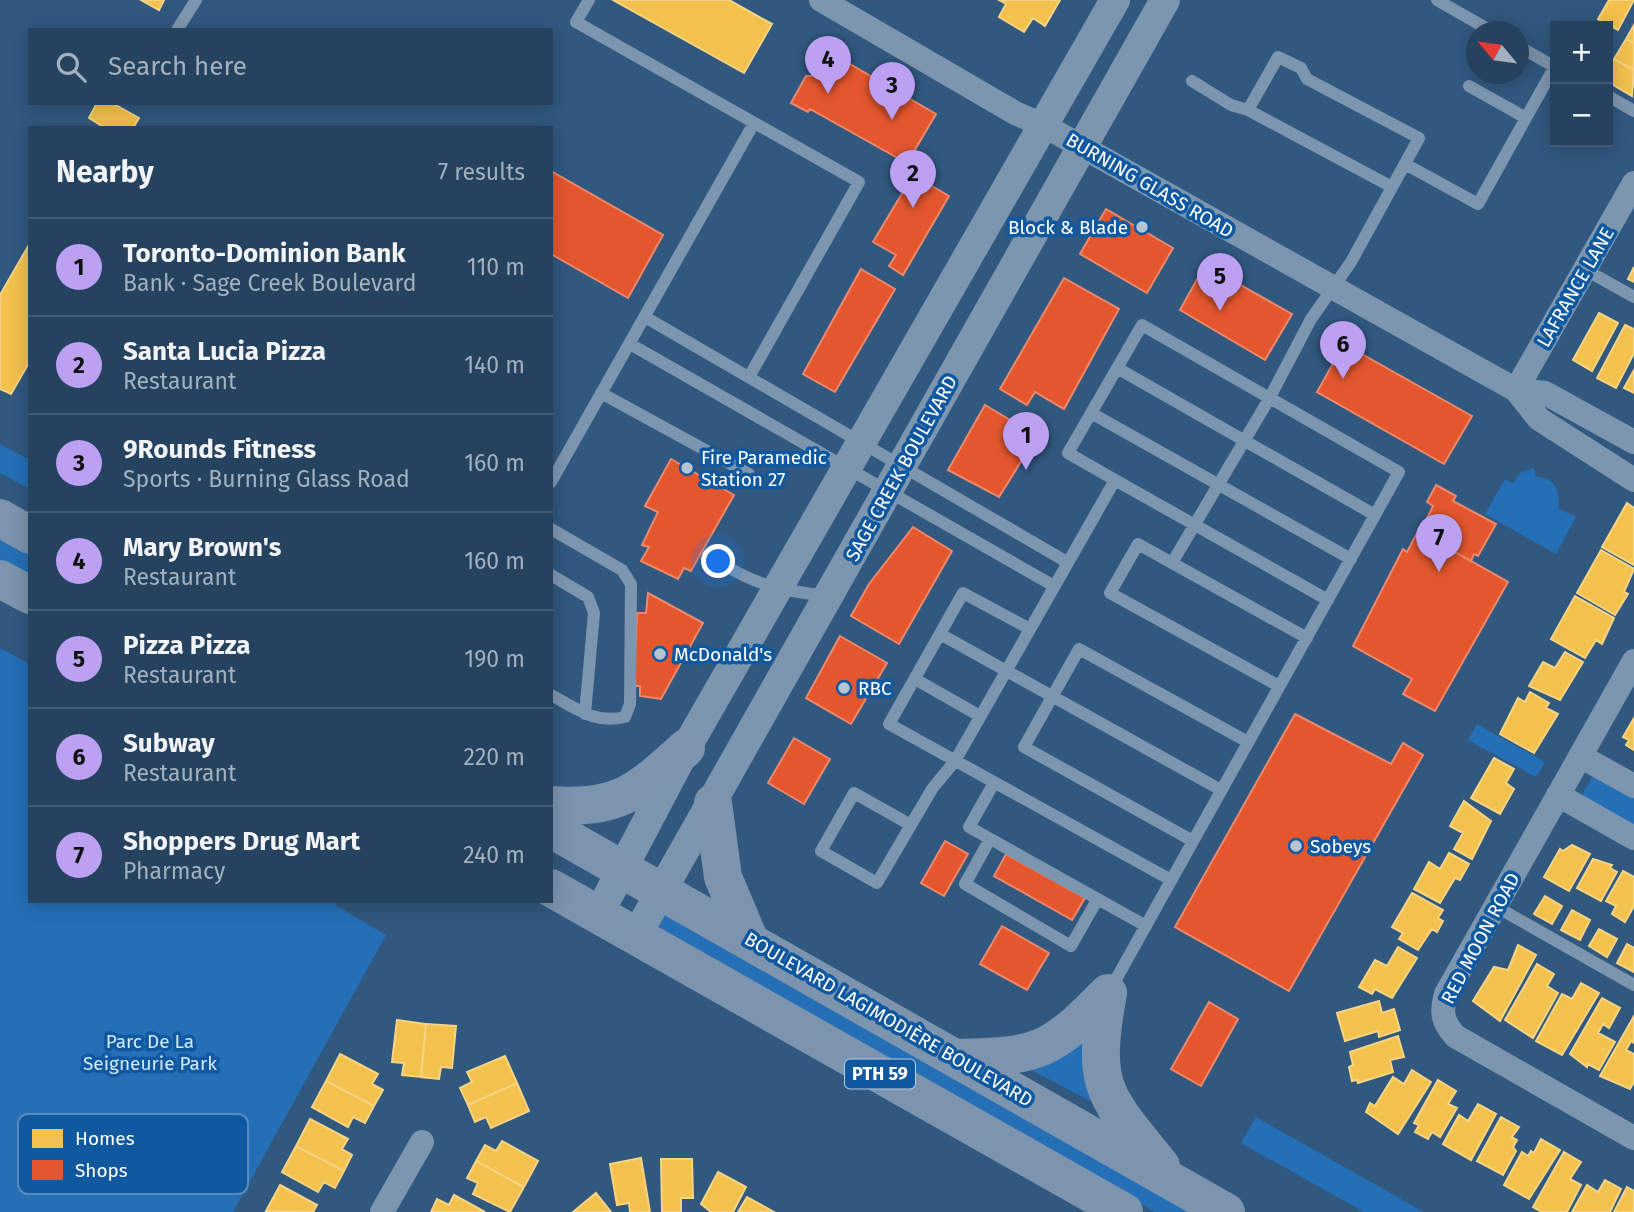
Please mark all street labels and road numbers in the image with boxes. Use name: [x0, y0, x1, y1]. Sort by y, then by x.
street label: BURNING GLASS ROAD: [1062, 128, 1238, 243]
street label: LAFRANCE LANE: [1532, 223, 1619, 351]
street label: SAGE CREEK BOULEVARD: [841, 371, 962, 565]
street label: RED MOON ROAD: [1436, 869, 1525, 1008]
street label: BOULEVARD LAGIMODIÈRE BOULEVARD: [741, 927, 1037, 1112]
road number: PTH 59: [845, 1059, 915, 1088]

